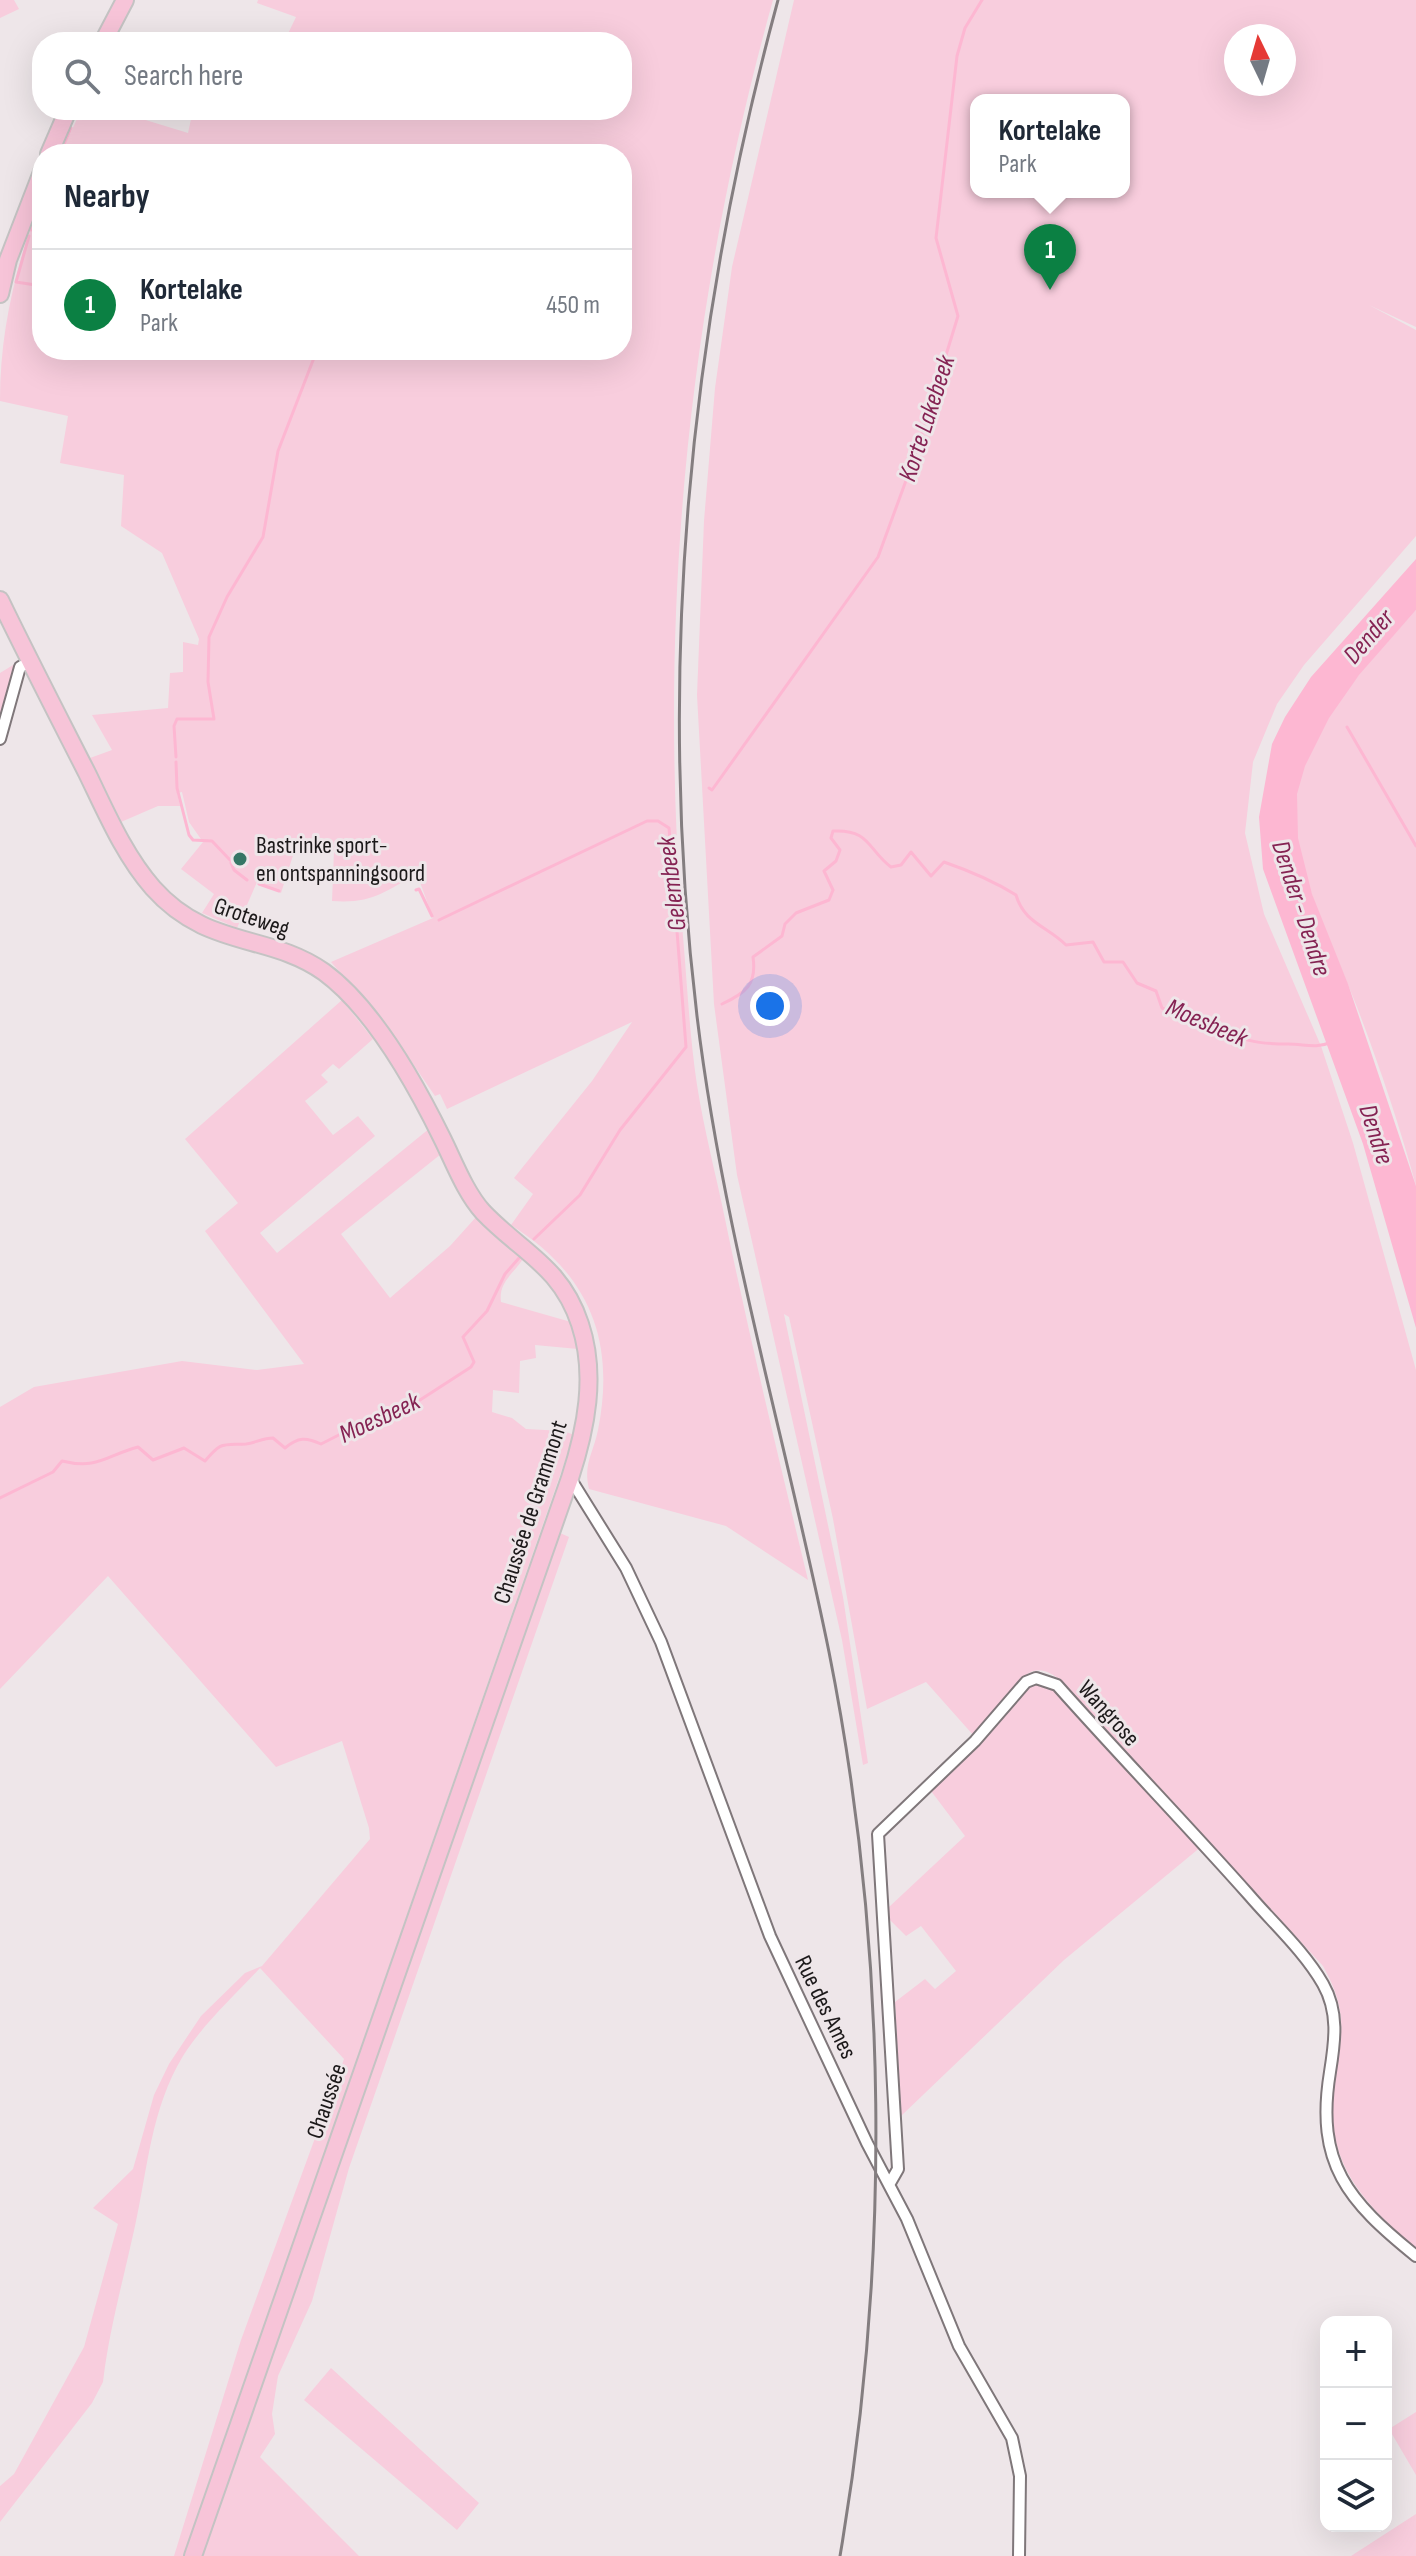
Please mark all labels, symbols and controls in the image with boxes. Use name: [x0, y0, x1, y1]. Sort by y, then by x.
north arrow: [1224, 24, 1296, 96]
search box: [32, 32, 632, 120]
icon: search: [60, 54, 104, 98]
text: Search here: [124, 58, 243, 94]
popup: [970, 94, 1130, 198]
text: Kortelake: [999, 113, 1101, 149]
text: Park: [999, 149, 1037, 180]
text: Nearby: [64, 176, 150, 217]
pin: 1: [1024, 224, 1076, 290]
text: Kortelake: [140, 272, 243, 308]
text: 1: [85, 290, 95, 321]
text: 450 m: [546, 290, 600, 321]
text: Park: [140, 308, 178, 339]
water label: Korte Lakebeek: [892, 350, 963, 485]
water label: Dender: [1337, 602, 1402, 670]
place label: Bastrinke sport- en ontspanningsoord: [256, 831, 425, 888]
water label: Gelembeek: [651, 834, 694, 933]
water label: Dender - Dendre: [1264, 837, 1337, 980]
marker: Bastrinke sport- en ontspanningsoord: [231, 850, 249, 868]
street label: Groteweg: [210, 891, 293, 944]
your location: [750, 986, 790, 1026]
water label: Moesbeek: [1161, 992, 1253, 1055]
water label: Dendre: [1351, 1101, 1400, 1168]
water label: Moesbeek: [334, 1386, 426, 1450]
street label: Chaussée de Grammont: [487, 1417, 574, 1607]
street label: Wangrose: [1071, 1674, 1146, 1752]
street label: Rue des Ames: [788, 1951, 863, 2063]
street label: Chaussée: [300, 2060, 353, 2143]
map controls: [1320, 2316, 1392, 2532]
button: +: [1320, 2316, 1392, 2388]
button: −: [1320, 2388, 1392, 2460]
button: layers: [1320, 2460, 1392, 2532]

